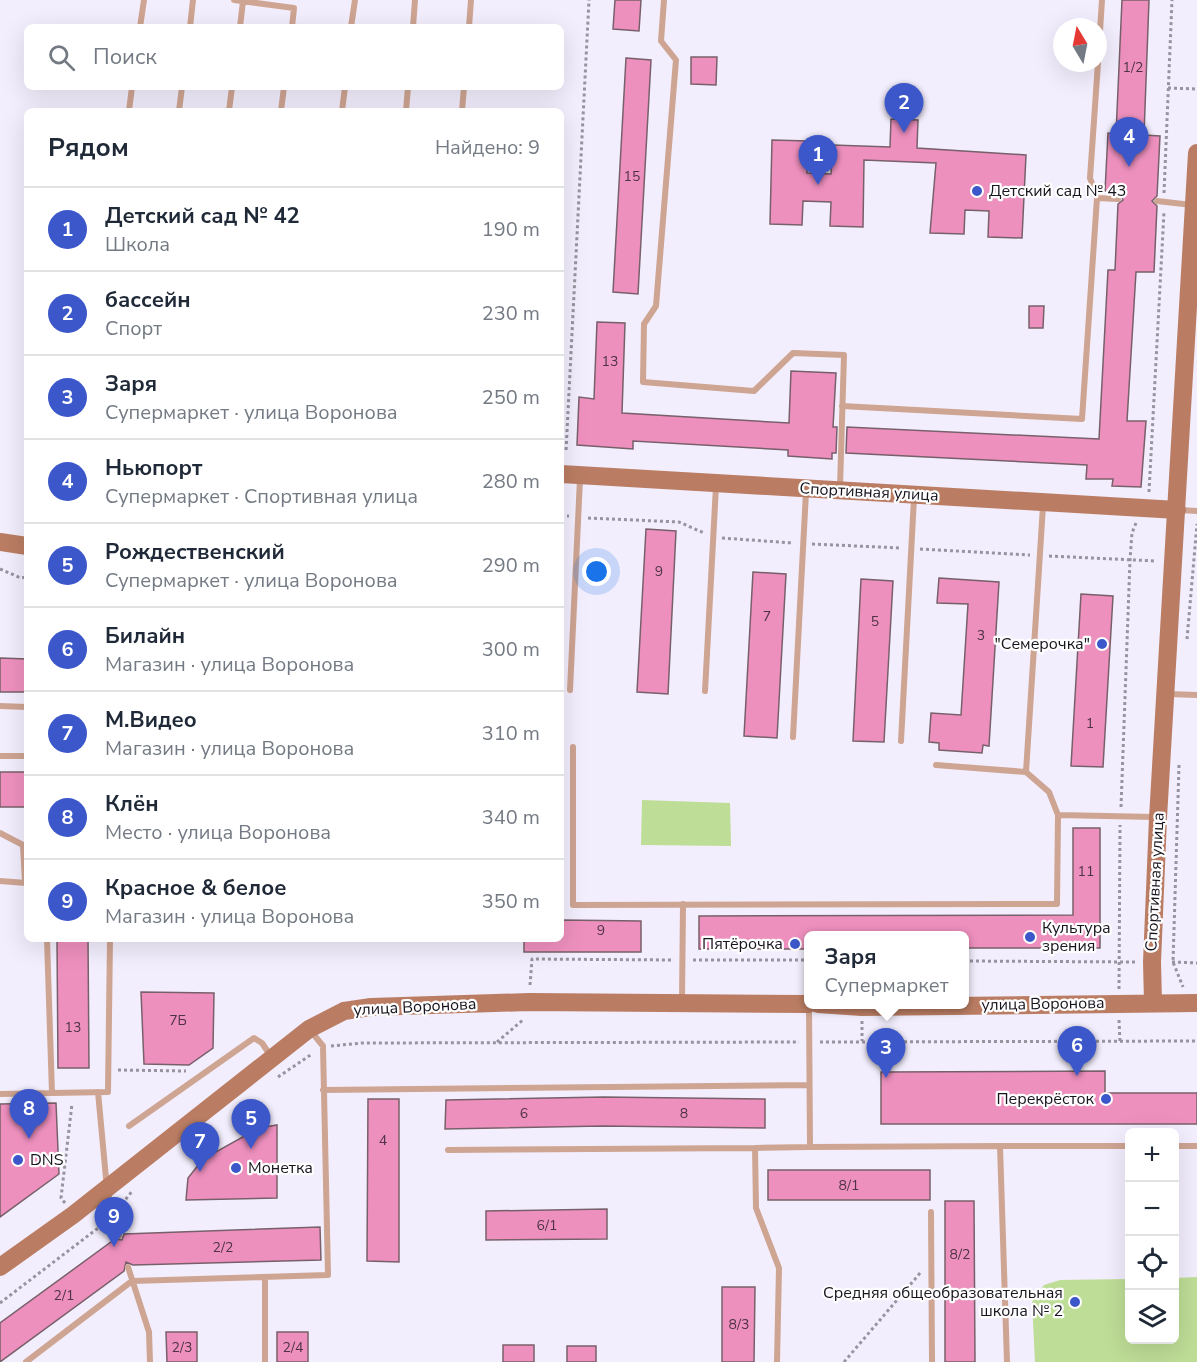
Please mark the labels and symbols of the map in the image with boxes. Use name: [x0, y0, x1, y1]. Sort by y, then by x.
north arrow: [1053, 18, 1107, 72]
house number: 1/2: [1123, 58, 1143, 77]
pin: 2: [884, 84, 924, 133]
pin: 4: [1110, 118, 1148, 167]
pin: 1: [798, 136, 838, 185]
house number: 15: [624, 167, 640, 186]
place label: Детский сад № 43: [989, 180, 1126, 202]
marker: Детский сад № 43: [970, 184, 984, 198]
house number: 13: [602, 352, 618, 371]
street label: Спортивная улица: [799, 477, 939, 507]
your location: [582, 557, 611, 586]
house number: 9: [655, 562, 663, 581]
house number: 7: [763, 607, 771, 626]
house number: 5: [871, 612, 879, 631]
house number: 3: [977, 626, 985, 645]
place label: "Семерочка": [995, 633, 1090, 655]
marker: "Семерочка": [1095, 637, 1109, 651]
house number: 1: [1086, 714, 1094, 733]
street label: Спортивная улица: [1140, 812, 1170, 952]
house number: 11: [1078, 862, 1094, 881]
place label: Культура зрения: [1042, 917, 1111, 957]
house number: 9: [597, 921, 605, 940]
marker: Культура зрения: [1023, 930, 1037, 944]
place label: Пятёрочка: [702, 933, 783, 955]
marker: Пятёрочка: [788, 937, 802, 951]
street label: улица Воронова: [981, 992, 1105, 1016]
street label: улица Воронова: [353, 993, 477, 1021]
house number: 7Б: [169, 1011, 187, 1030]
house number: 13: [65, 1018, 81, 1037]
pin: 6: [1058, 1026, 1096, 1076]
pin: 3: [866, 1028, 906, 1078]
place label: Перекрёсток: [996, 1088, 1095, 1110]
pin: 8: [9, 1090, 48, 1139]
marker: Перекрёсток: [1099, 1092, 1113, 1106]
pin: 5: [232, 1100, 270, 1149]
house number: 6: [520, 1104, 528, 1123]
house number: 8: [680, 1104, 688, 1123]
pin: 7: [180, 1122, 220, 1172]
house number: 4: [379, 1131, 387, 1150]
place label: DNS: [30, 1149, 64, 1171]
marker: DNS: [11, 1153, 25, 1167]
place label: Монетка: [248, 1157, 313, 1179]
marker: Монетка: [229, 1161, 243, 1175]
house number: 8/1: [839, 1176, 859, 1195]
pin: 9: [94, 1198, 134, 1247]
house number: 6/1: [537, 1216, 557, 1235]
house number: 2/2: [213, 1238, 233, 1257]
house number: 8/2: [950, 1245, 970, 1264]
place label: Средняя общеобразовательная школа № 2: [823, 1282, 1063, 1322]
house number: 2/1: [54, 1286, 74, 1305]
marker: Средняя общеобразовательная школа № 2: [1068, 1295, 1082, 1309]
house number: 8/3: [729, 1315, 749, 1334]
house number: 2/3: [172, 1338, 192, 1357]
house number: 2/4: [283, 1338, 303, 1357]

